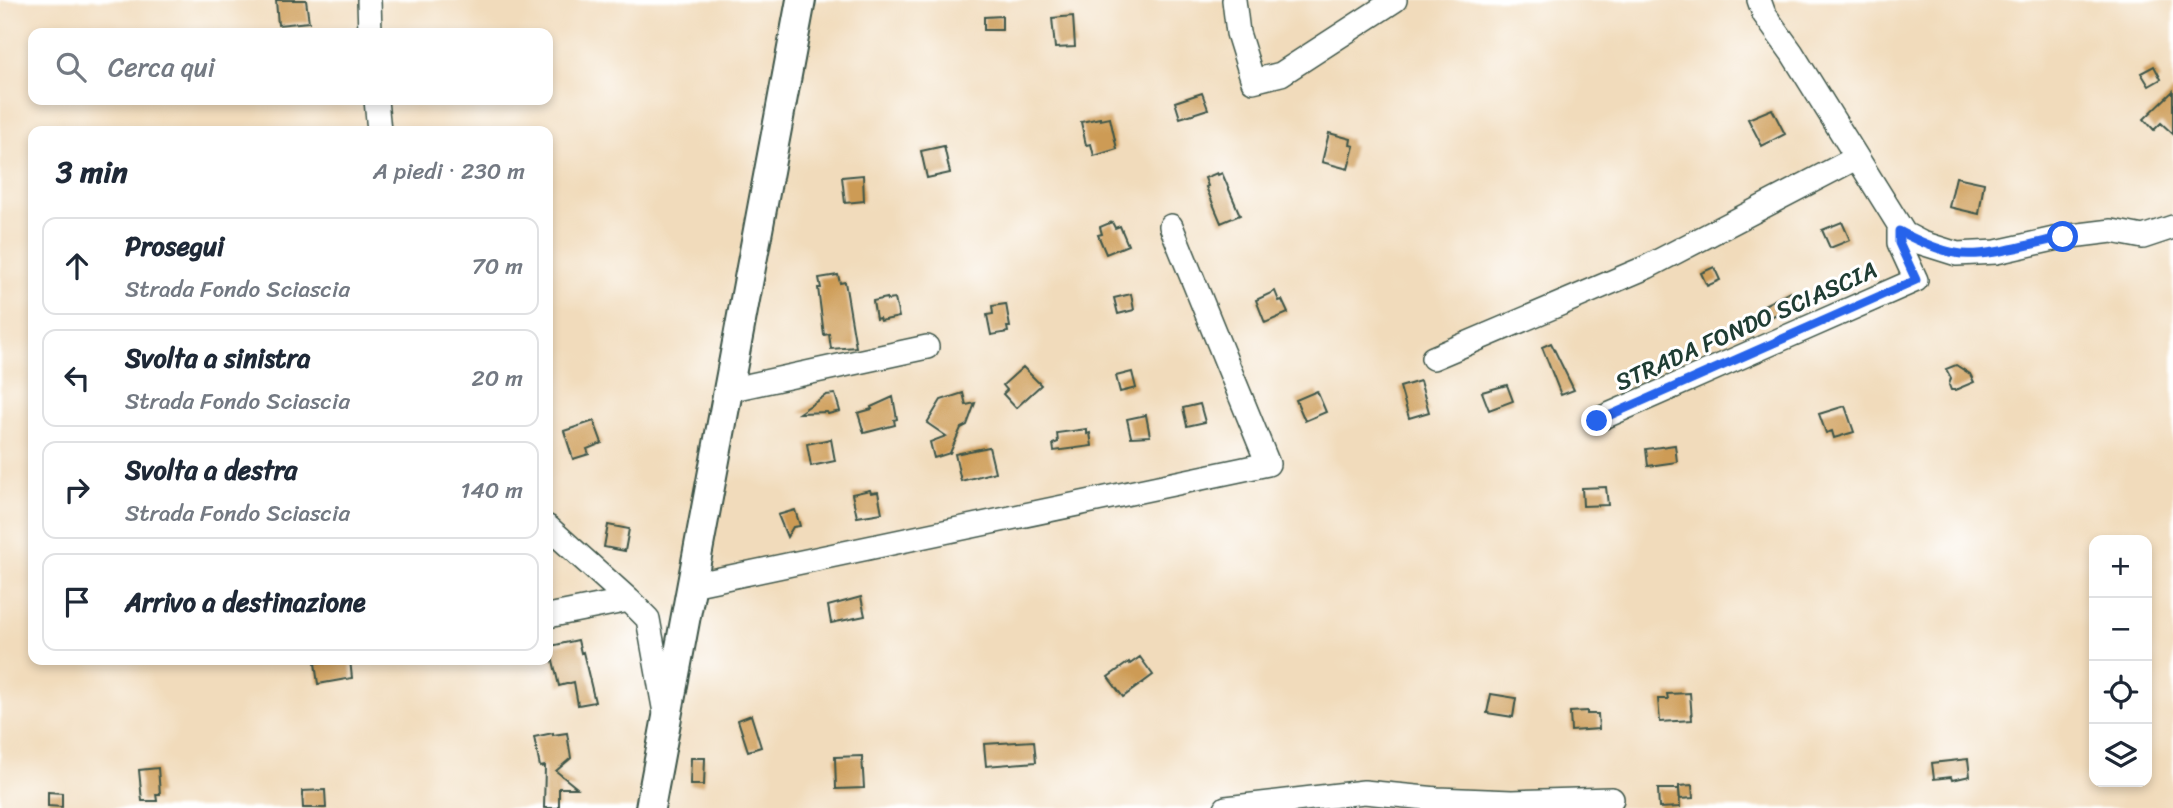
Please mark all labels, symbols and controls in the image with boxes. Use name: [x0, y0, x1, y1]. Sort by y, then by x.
search box: [28, 28, 553, 105]
text: Cerca qui: [108, 44, 215, 90]
icon: search: [52, 48, 90, 86]
text: 3 min: [56, 145, 128, 199]
text: A piedi · 230 m: [373, 151, 525, 192]
route start: [2047, 221, 2078, 252]
text: Prosegui: [125, 223, 224, 269]
text: 70 m: [472, 246, 523, 287]
icon: ahead: [58, 247, 96, 285]
street label: STRADA FONDO SCIASCIA: [1608, 249, 1884, 403]
text: Strada Fondo Sciascia: [125, 269, 350, 310]
text: Svolta a sinistra: [125, 335, 310, 381]
text: 20 m: [472, 358, 523, 399]
icon: left: [58, 359, 96, 397]
text: Strada Fondo Sciascia: [125, 381, 350, 422]
route end: [1581, 405, 1612, 436]
text: Svolta a destra: [125, 447, 297, 493]
text: 140 m: [461, 470, 523, 511]
icon: right: [58, 471, 96, 509]
text: Strada Fondo Sciascia: [125, 493, 350, 534]
map controls: [2089, 535, 2152, 787]
button: +: [2089, 535, 2152, 598]
text: Arrivo a destinazione: [125, 579, 366, 625]
icon: arrive: [58, 583, 96, 621]
button: −: [2089, 598, 2152, 661]
button: locate: [2089, 661, 2152, 724]
button: layers: [2089, 724, 2152, 787]

